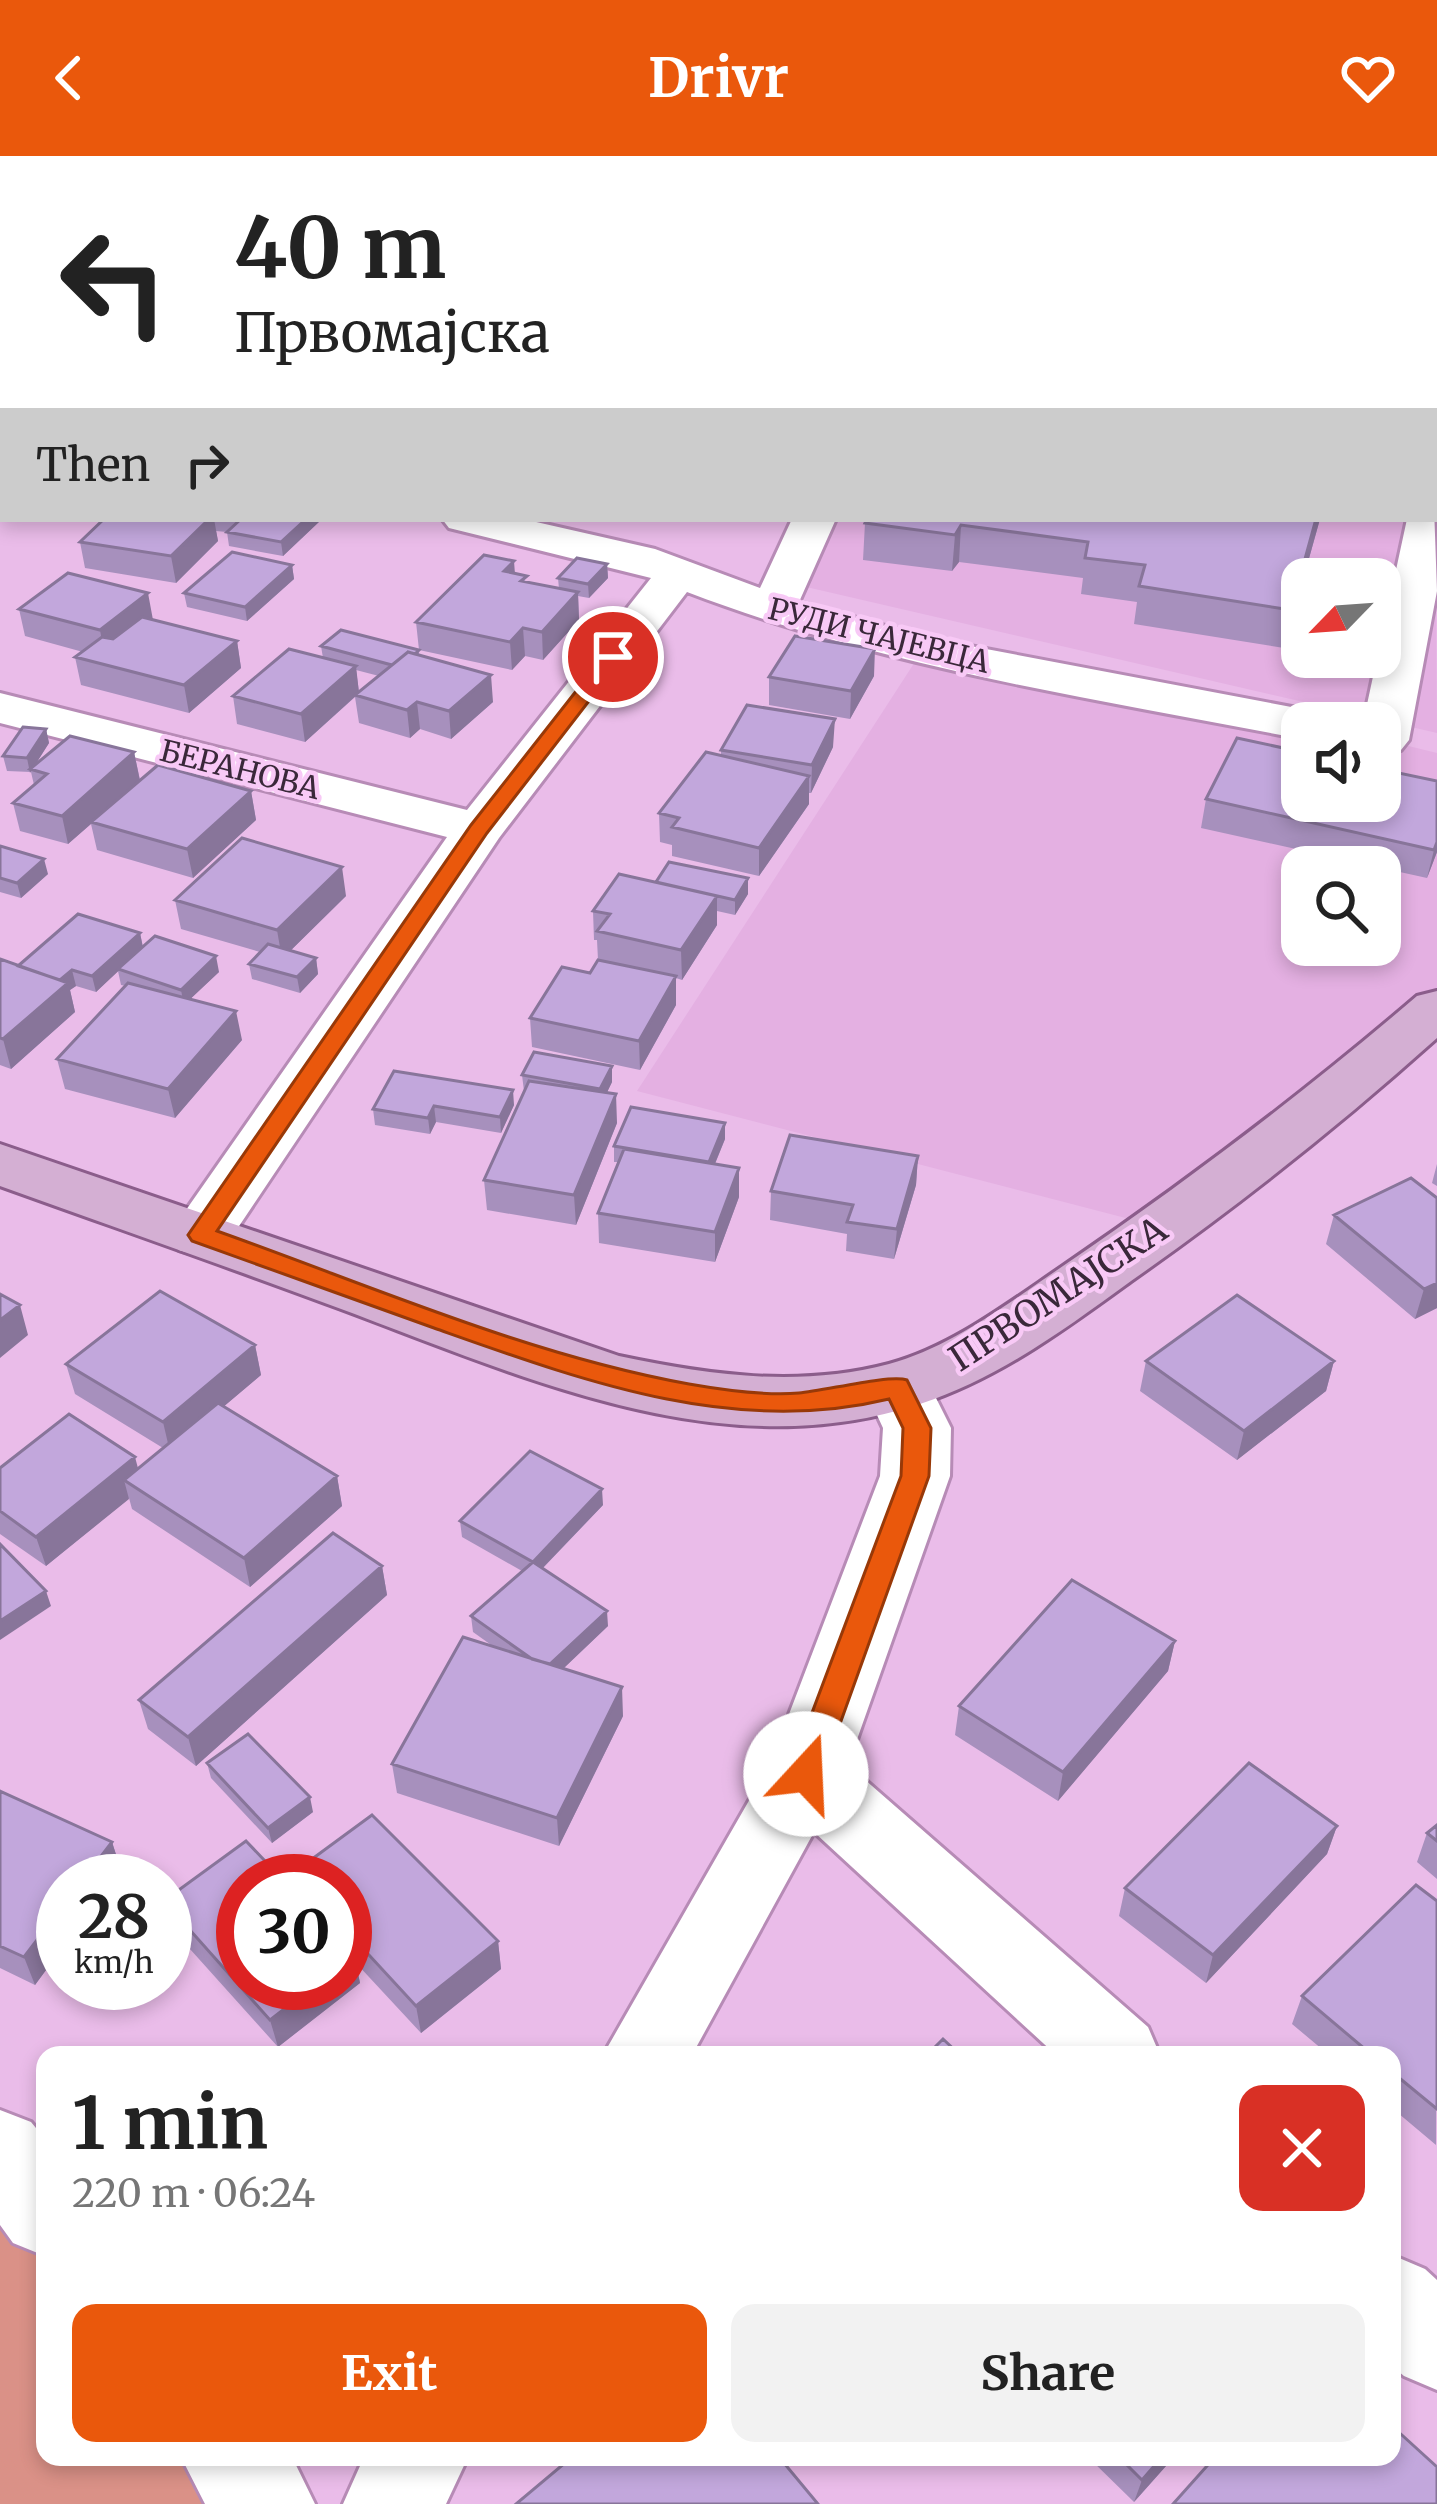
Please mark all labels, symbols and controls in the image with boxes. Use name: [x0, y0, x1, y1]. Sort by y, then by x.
text: Drivr: [648, 44, 789, 112]
icon: back: [36, 45, 102, 111]
icon: heart: [1335, 45, 1401, 111]
text: 40 m: [234, 195, 446, 301]
icon: left: [36, 204, 192, 360]
text: Првомајска: [234, 299, 550, 367]
icon: right: [174, 432, 240, 498]
text: Then: [36, 437, 150, 493]
north arrow: [1281, 558, 1401, 678]
map controls: [1281, 558, 1401, 966]
street label: РУДИ ЧАЈЕВЦА: [765, 589, 994, 681]
pin: [562, 606, 664, 708]
icon: arrive: [580, 624, 646, 690]
button: sound: [1281, 702, 1401, 822]
street label: БЕРАНОВА: [156, 731, 325, 807]
button: search: [1281, 846, 1401, 966]
street label: ПРВОМАЈСКА: [941, 1207, 1176, 1381]
position arrow: [743, 1711, 869, 1837]
speed limit sign: 30: [216, 1854, 372, 2010]
text: 28: [78, 1879, 150, 1954]
text: km/h: [74, 1943, 154, 1981]
text: 1 min: [72, 2078, 268, 2169]
button: close: [1239, 2085, 1365, 2211]
text: 220 m · 06:24: [72, 2169, 315, 2218]
button: Exit: [72, 2304, 707, 2442]
button: Share: [731, 2304, 1365, 2442]

